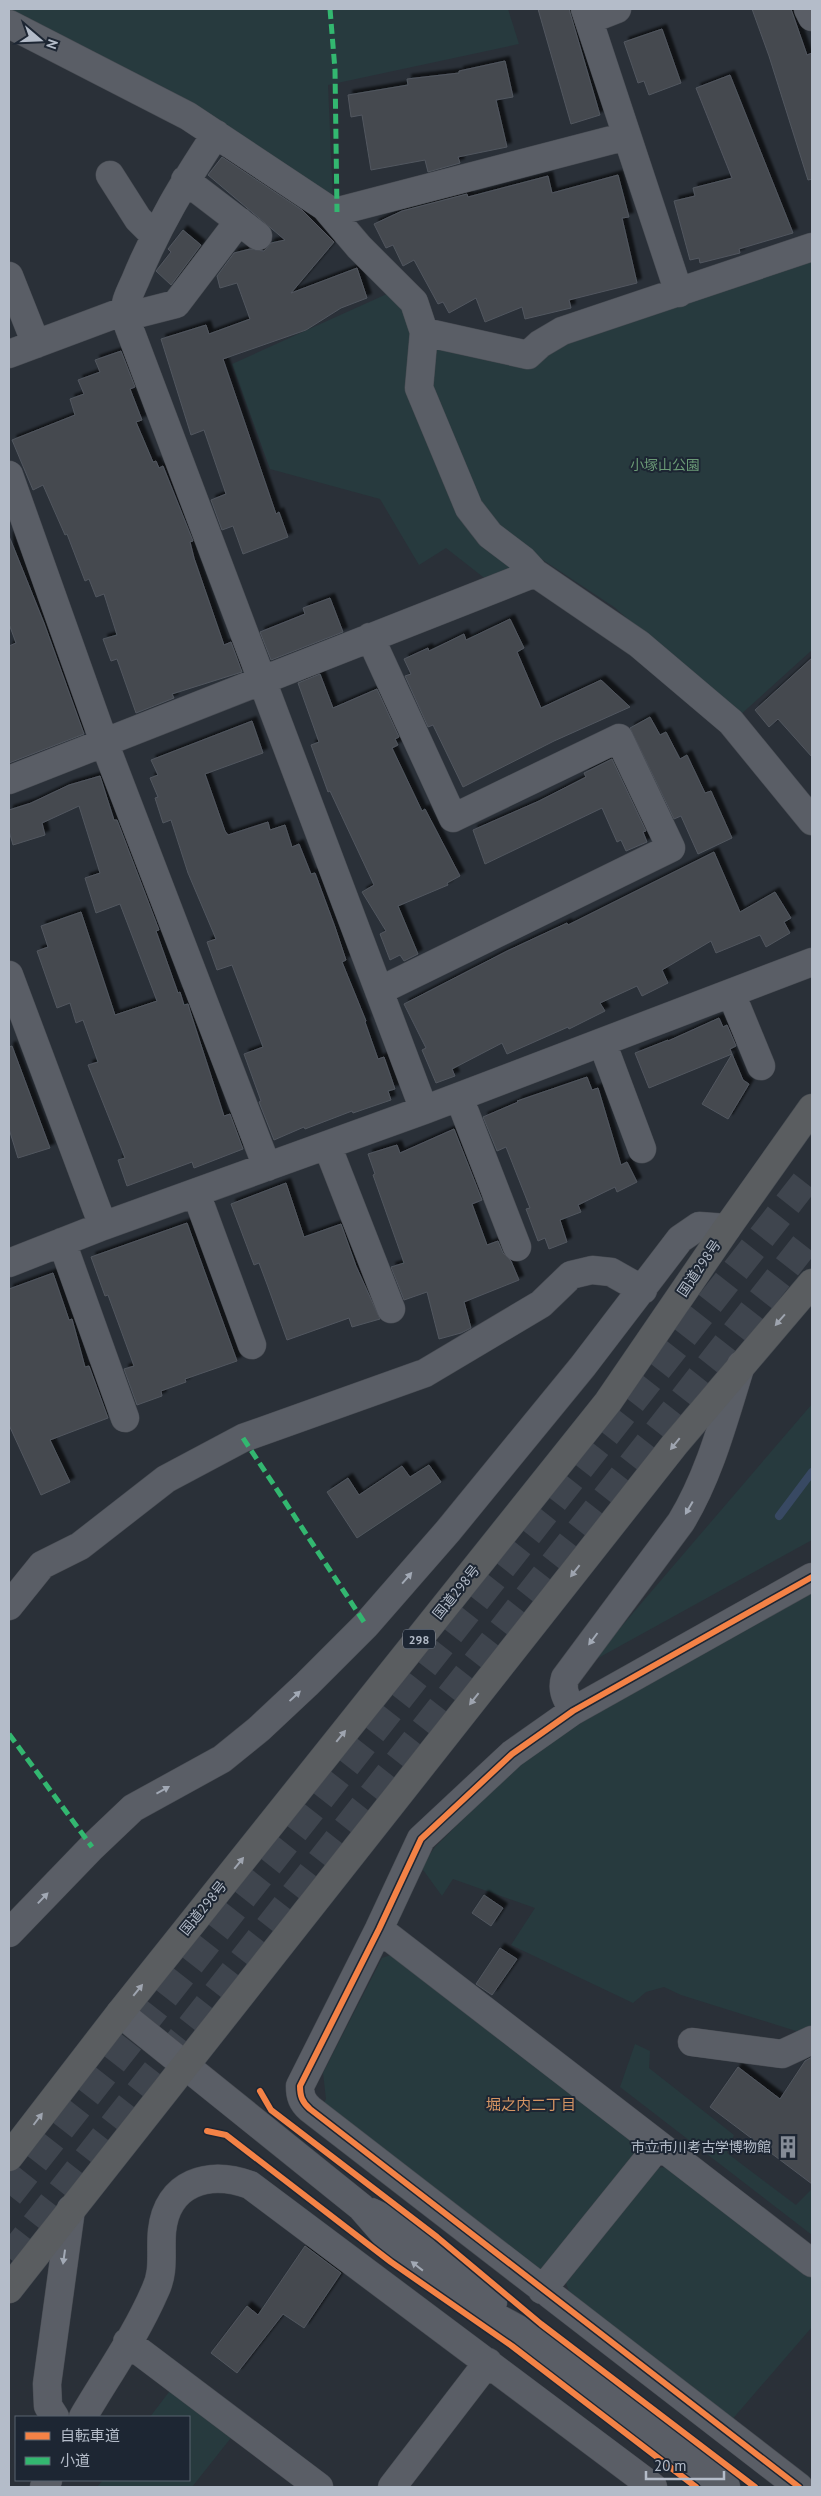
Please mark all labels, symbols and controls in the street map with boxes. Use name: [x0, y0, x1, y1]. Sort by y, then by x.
north arrow: [15, 15, 65, 65]
text: N: [42, 37, 62, 52]
park label: 小塚山公園: [630, 456, 700, 474]
street label: 国道298号: [673, 1236, 725, 1300]
one-way arrow: [774, 1313, 786, 1325]
one-way arrow: [670, 1437, 681, 1450]
one-way arrow: [685, 1501, 693, 1516]
street label: 国道298号: [429, 1561, 483, 1623]
one-way arrow: [569, 1565, 580, 1578]
one-way arrow: [401, 1572, 412, 1585]
road number: 298: [403, 1630, 435, 1648]
one-way arrow: [588, 1632, 598, 1646]
one-way arrow: [288, 1690, 300, 1702]
one-way arrow: [468, 1692, 479, 1705]
one-way arrow: [335, 1730, 346, 1743]
one-way arrow: [156, 1786, 171, 1794]
one-way arrow: [234, 1857, 245, 1870]
street label: 国道298号: [176, 1877, 230, 1939]
one-way arrow: [37, 1892, 49, 1904]
one-way arrow: [132, 1984, 143, 1997]
district label: 堀之内二丁目: [486, 2095, 576, 2114]
one-way arrow: [33, 2113, 44, 2126]
building icon: 市立市川考古学博物館: [775, 2134, 801, 2160]
place label: 市立市川考古学博物館: [631, 2138, 771, 2156]
one-way arrow: [60, 2250, 68, 2266]
one-way arrow: [411, 2260, 424, 2271]
legend: [15, 2416, 190, 2481]
text: 自転車道: [60, 2426, 120, 2445]
scale bar: [646, 2448, 724, 2480]
text: 小道: [60, 2451, 90, 2470]
text: 20 m: [654, 2456, 687, 2475]

